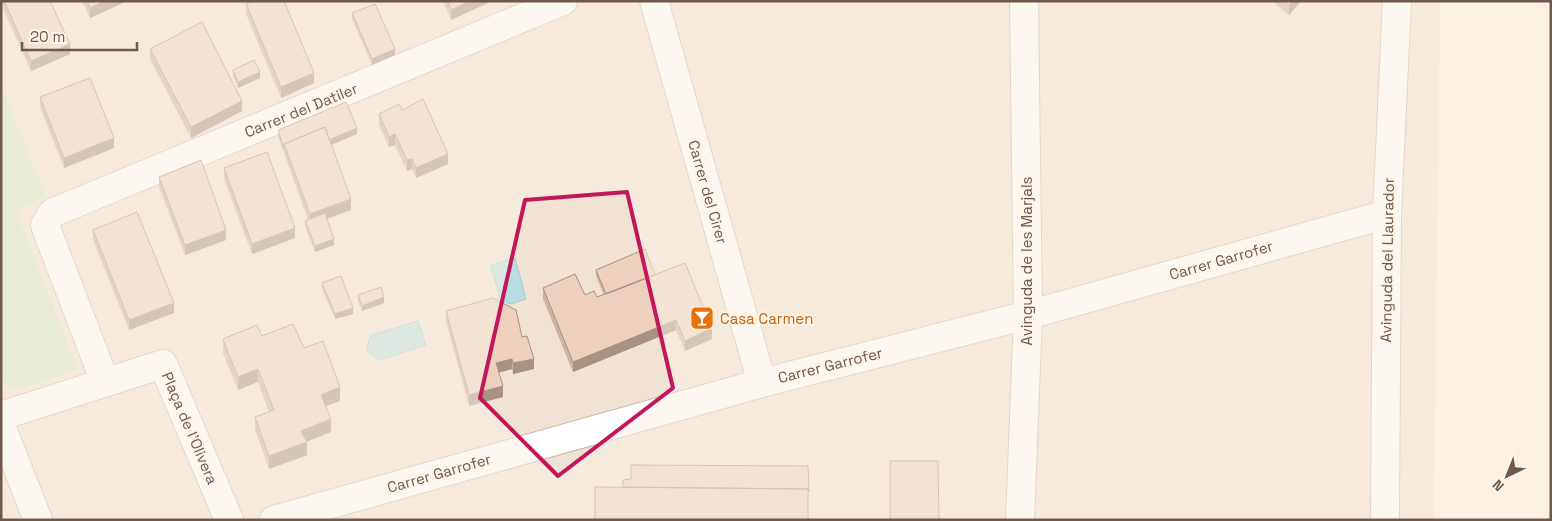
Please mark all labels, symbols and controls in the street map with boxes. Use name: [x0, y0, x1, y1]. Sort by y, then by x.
scale bar: [22, 20, 138, 52]
text: 20 m: [30, 27, 65, 46]
street label: Carrer del Datiler: [242, 78, 361, 141]
street label: Carrer del Cirer: [684, 138, 732, 246]
street label: Avinguda de les Marjals: [1017, 176, 1036, 345]
street label: Avinguda del Llaurador: [1376, 177, 1398, 343]
street label: Carrer Garrofer: [1167, 236, 1275, 284]
bar icon: Casa Carmen: [689, 305, 715, 331]
place label: Casa Carmen: [720, 309, 813, 328]
street label: Carrer Garrofer: [776, 343, 885, 387]
street label: Plaça de l'Olivera: [158, 369, 222, 487]
street label: Carrer Garrofer: [385, 449, 493, 497]
north arrow: [1482, 451, 1532, 501]
text: N: [1489, 476, 1508, 495]

